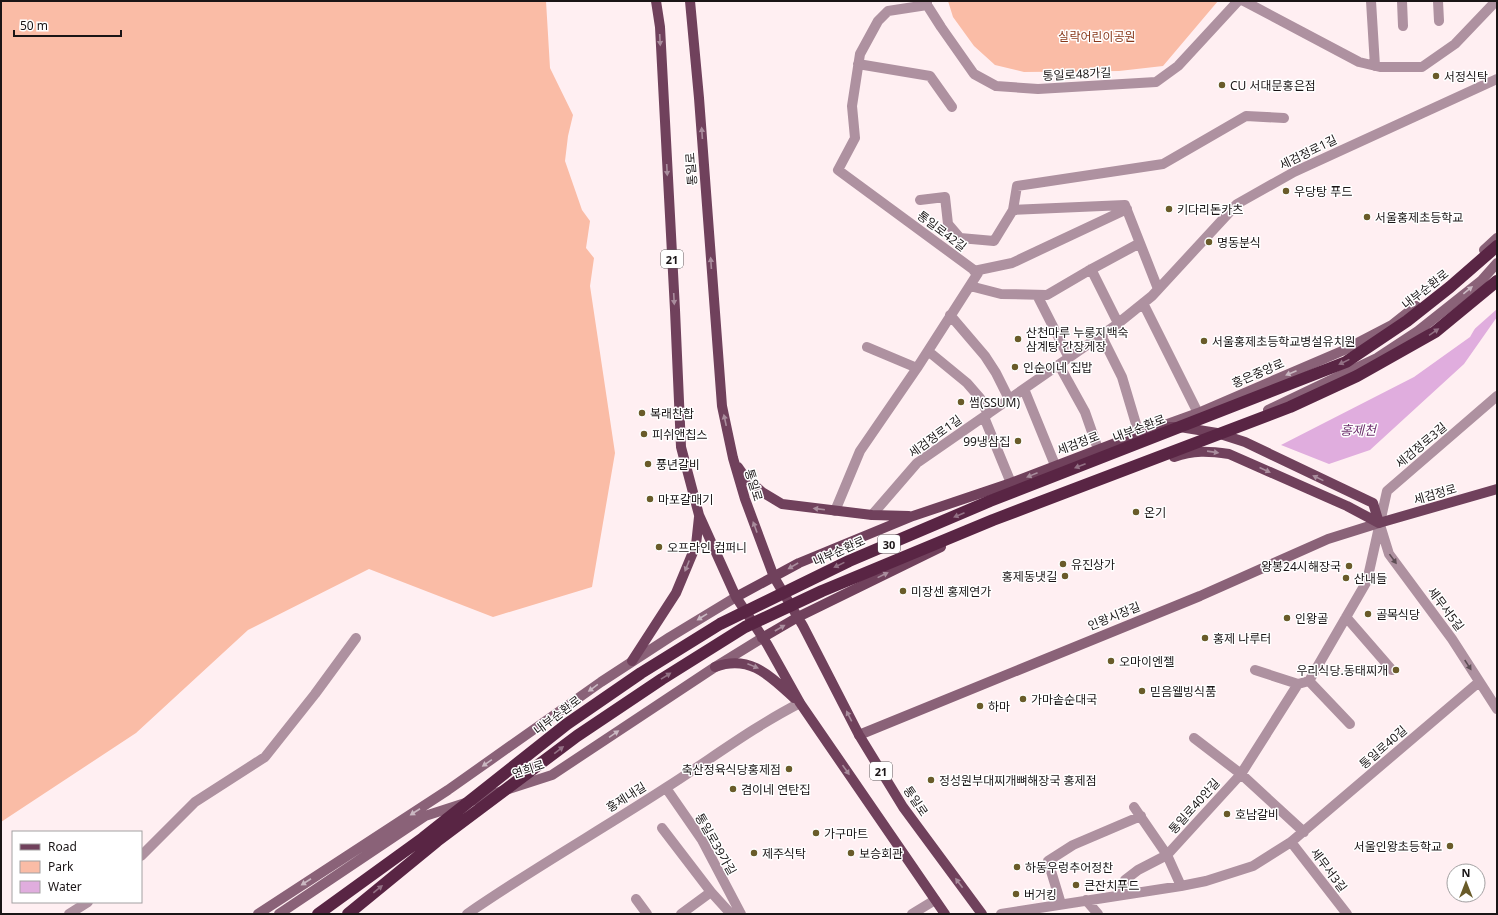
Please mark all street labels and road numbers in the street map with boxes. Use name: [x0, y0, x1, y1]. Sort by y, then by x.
street label: 통일로48가길: [1042, 64, 1112, 84]
street label: 세검정로1길: [1276, 131, 1340, 173]
street label: 통일로: [681, 152, 701, 186]
street label: 통일로42길: [914, 207, 970, 255]
road number: 21: [661, 250, 683, 268]
street label: 내부순환로: [1398, 265, 1452, 313]
street label: 홍은중앙로: [1229, 354, 1287, 392]
street label: 내부순환로: [1110, 410, 1168, 446]
street label: 세검정로1길: [905, 411, 965, 461]
street label: 세검정로3길: [1392, 419, 1450, 471]
street label: 세검정로: [1054, 427, 1102, 459]
street label: 통일로: [741, 467, 767, 503]
street label: 세검정로: [1411, 480, 1459, 508]
street label: 내부순환로: [810, 532, 868, 570]
road number: 30: [878, 535, 900, 553]
street label: 세무서5길: [1424, 584, 1468, 634]
street label: 인왕시장길: [1085, 598, 1143, 634]
street label: 내부순환로: [530, 692, 584, 738]
street label: 통일로40길: [1356, 722, 1410, 772]
street label: 연희로: [510, 756, 546, 782]
road number: 21: [870, 762, 892, 780]
street label: 통일로40안길: [1165, 775, 1223, 837]
street label: 홍제내길: [603, 778, 649, 816]
street label: 통일로: [900, 783, 932, 819]
street label: 통일로39가길: [691, 810, 741, 878]
street label: 세무서3길: [1307, 845, 1351, 895]

